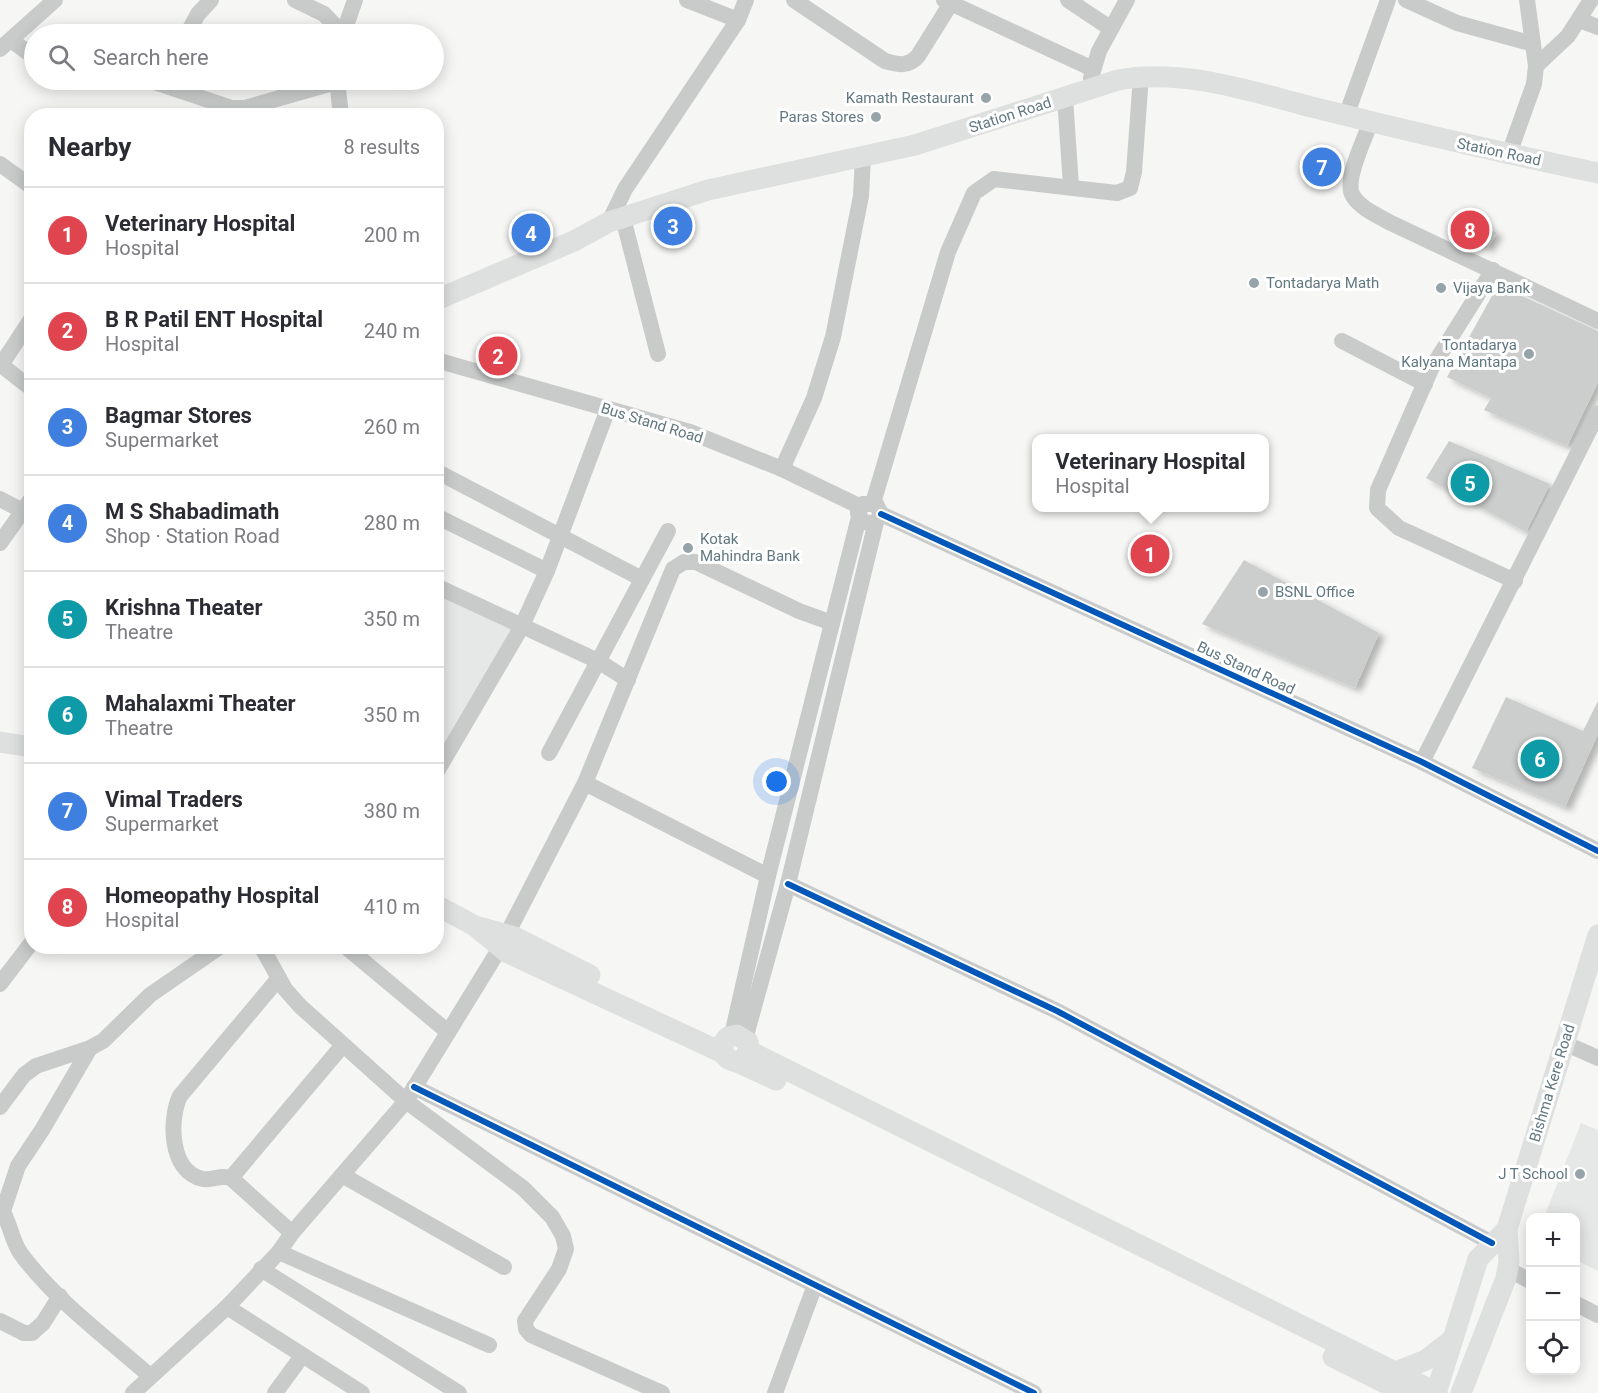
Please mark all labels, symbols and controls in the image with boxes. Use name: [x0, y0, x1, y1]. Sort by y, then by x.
search box: [24, 24, 444, 90]
icon: search: [45, 41, 78, 74]
text: Search here: [93, 45, 209, 70]
place label: Kamath Restaurant: [846, 89, 974, 107]
marker: Kamath Restaurant: [979, 91, 993, 105]
street label: Station Road: [967, 93, 1053, 137]
place label: Paras Stores: [779, 108, 864, 126]
marker: Paras Stores: [869, 110, 883, 124]
text: Nearby: [48, 132, 131, 162]
street label: Station Road: [1455, 134, 1543, 170]
text: 8 results: [344, 135, 420, 159]
pin: 7: [1302, 144, 1342, 190]
pin: 3: [654, 204, 692, 248]
pin: 8: [1450, 208, 1490, 252]
pin: 4: [512, 210, 550, 256]
text: Veterinary Hospital: [105, 211, 295, 236]
text: 1: [62, 223, 73, 247]
text: 200 m: [364, 223, 420, 247]
text: Hospital: [105, 236, 179, 260]
place label: Tontadarya Math: [1266, 274, 1379, 292]
marker: Tontadarya Math: [1247, 276, 1261, 290]
place label: Vijaya Bank: [1453, 279, 1530, 297]
marker: Vijaya Bank: [1434, 281, 1448, 295]
text: B R Patil ENT Hospital: [105, 307, 323, 332]
text: 2: [62, 319, 73, 343]
text: 240 m: [364, 319, 420, 343]
text: Hospital: [105, 332, 179, 356]
pin: 2: [478, 334, 518, 378]
place label: Tontadarya Kalyana Mantapa: [1401, 336, 1517, 371]
marker: Tontadarya Kalyana Mantapa: [1522, 347, 1536, 361]
street label: Bus Stand Road: [599, 399, 705, 447]
text: Bagmar Stores: [105, 403, 252, 428]
text: 3: [62, 415, 73, 439]
text: 260 m: [364, 415, 420, 439]
text: Supermarket: [105, 428, 219, 452]
popup: [1032, 434, 1269, 512]
text: Veterinary Hospital: [1055, 449, 1246, 474]
pin: 5: [1450, 460, 1490, 506]
text: Hospital: [1055, 474, 1130, 498]
text: M S Shabadimath: [105, 499, 279, 524]
text: 4: [62, 511, 73, 535]
text: 280 m: [364, 511, 420, 535]
text: Shop · Station Road: [105, 524, 280, 548]
place label: Kotak Mahindra Bank: [700, 530, 800, 565]
pin: 1: [1130, 532, 1170, 576]
marker: Kotak Mahindra Bank: [681, 541, 695, 555]
place label: BSNL Office: [1275, 583, 1355, 601]
marker: BSNL Office: [1256, 585, 1270, 599]
text: Krishna Theater: [105, 595, 262, 620]
text: 5: [62, 607, 73, 631]
text: 350 m: [364, 607, 420, 631]
text: Theatre: [105, 620, 173, 644]
street label: Bus Stand Road: [1194, 637, 1298, 699]
text: Mahalaxmi Theater: [105, 691, 296, 716]
text: 6: [62, 703, 73, 727]
text: 350 m: [364, 703, 420, 727]
text: Theatre: [105, 716, 173, 740]
pin: 6: [1520, 736, 1560, 782]
your location: [762, 767, 791, 796]
text: Vimal Traders: [105, 787, 243, 812]
text: 7: [62, 799, 73, 823]
text: 380 m: [364, 799, 420, 823]
text: Supermarket: [105, 812, 219, 836]
text: Homeopathy Hospital: [105, 883, 319, 908]
text: 8: [62, 895, 73, 919]
text: 410 m: [364, 895, 420, 919]
text: Hospital: [105, 908, 179, 932]
street label: Bishma Kere Road: [1526, 1022, 1578, 1144]
place label: J T School: [1498, 1165, 1568, 1183]
marker: J T School: [1573, 1167, 1587, 1181]
map controls: [1526, 1213, 1580, 1375]
button: +: [1526, 1213, 1580, 1267]
button: −: [1526, 1267, 1580, 1321]
button: locate: [1526, 1321, 1580, 1375]

